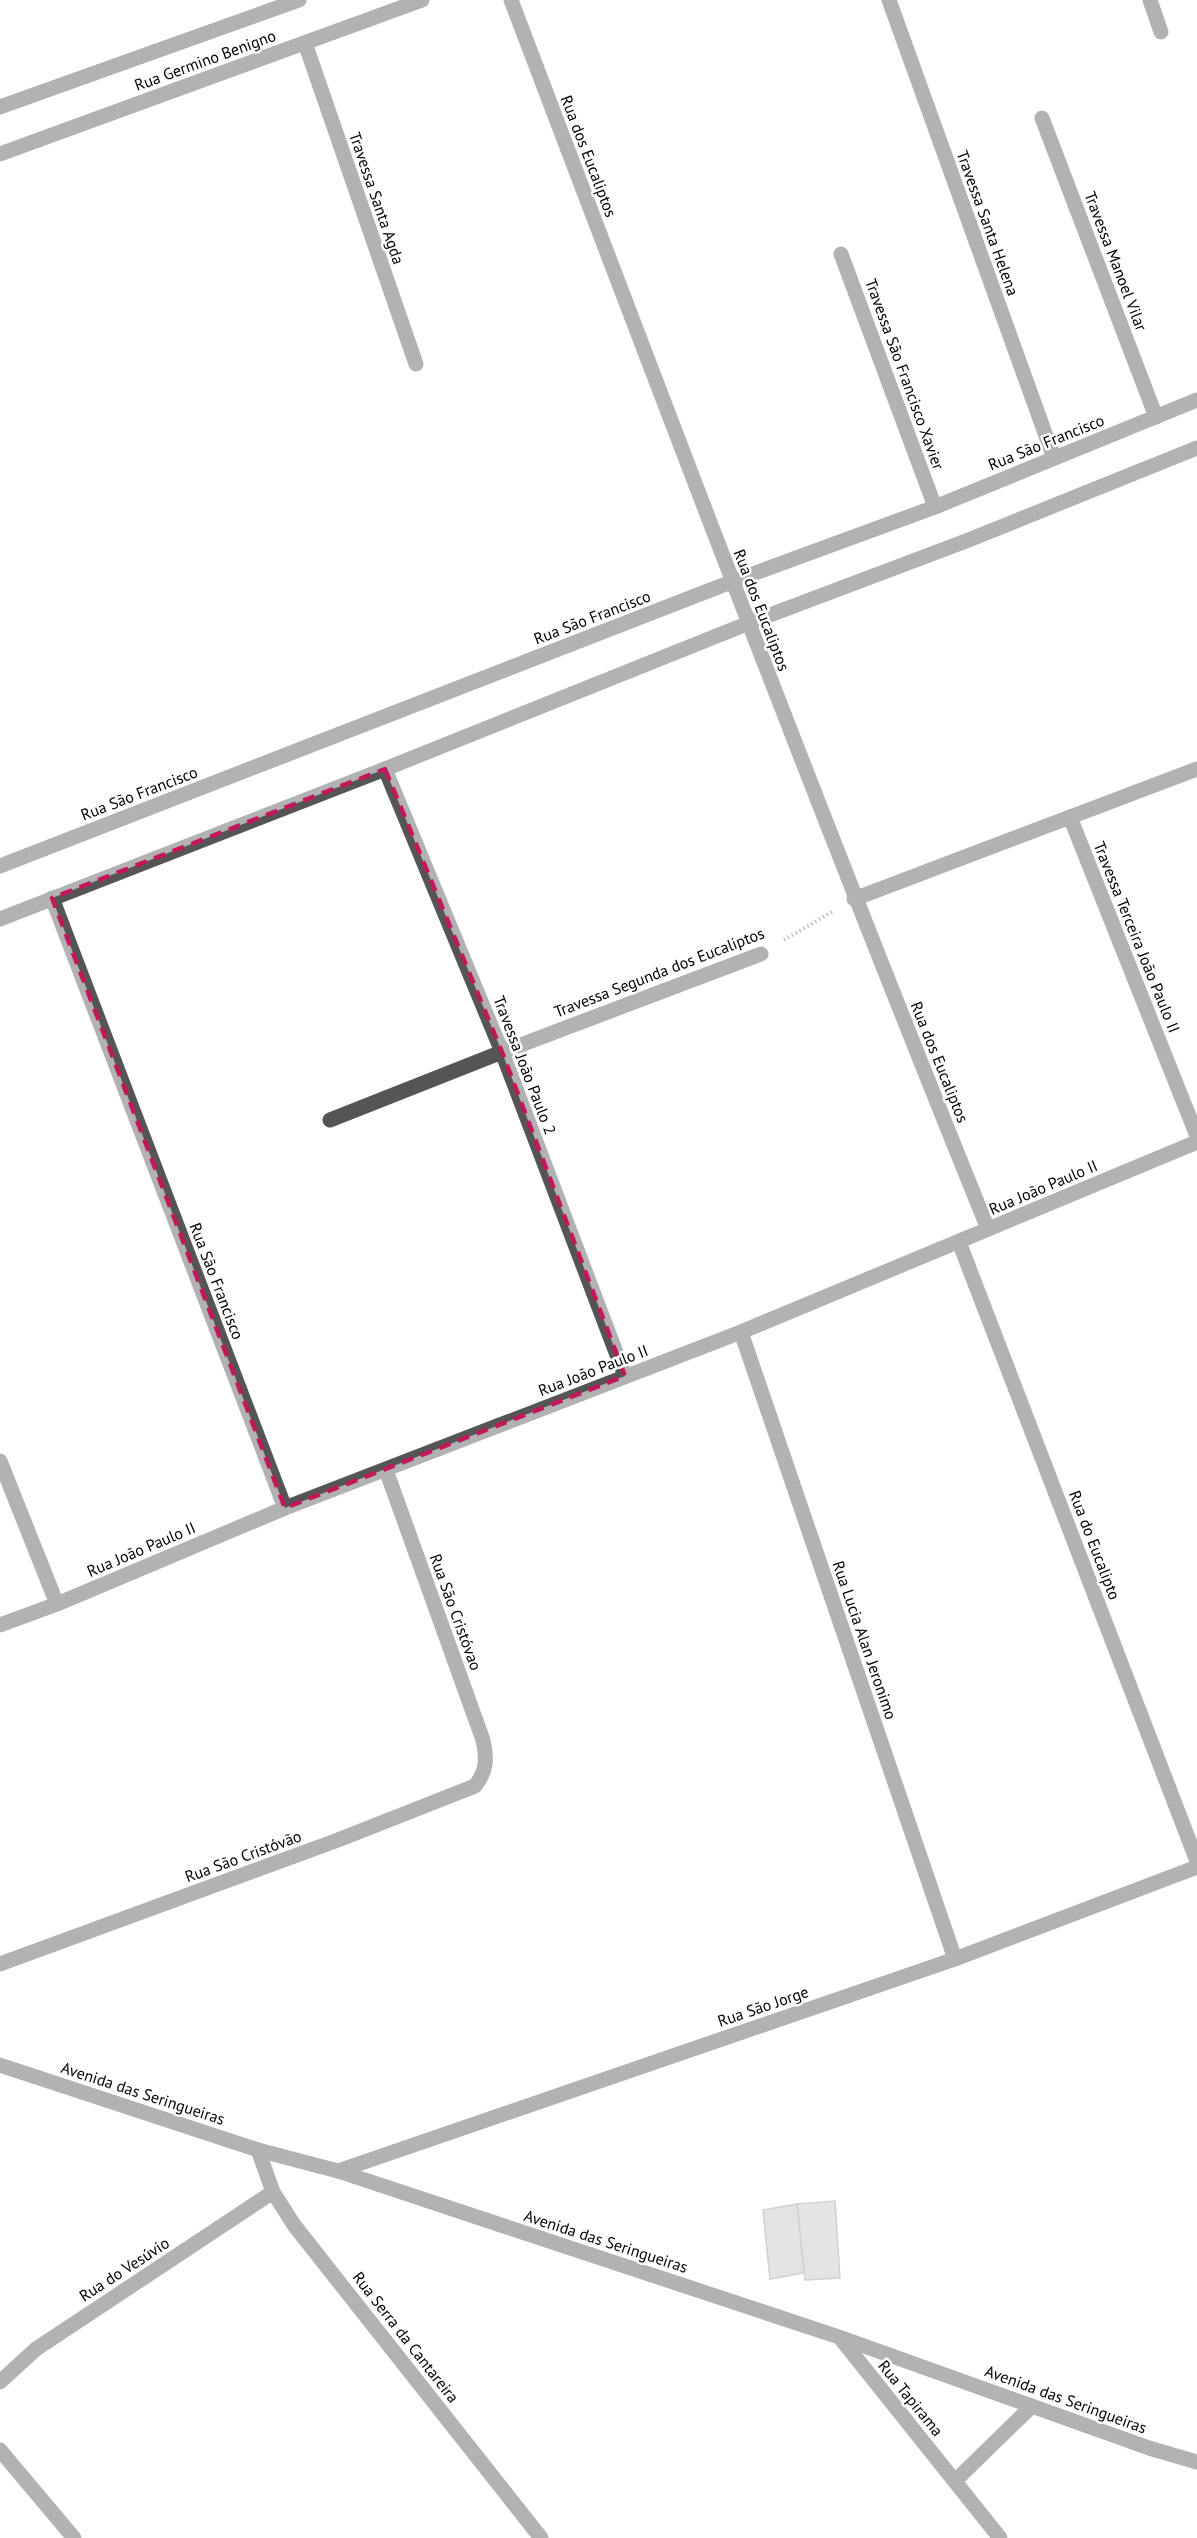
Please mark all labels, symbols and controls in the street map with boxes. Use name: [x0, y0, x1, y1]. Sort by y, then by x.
street label: Rua Germino Benigno: [132, 25, 278, 95]
street label: Rua dos Eucaliptos: [557, 92, 622, 220]
street label: Travessa Santa Agda: [345, 129, 409, 267]
street label: Travessa Santa Helena: [952, 148, 1024, 298]
street label: Travessa Manoel Vilar: [1080, 188, 1152, 334]
street label: Travessa São Francisco Xavier: [861, 276, 949, 473]
street label: Rua São Francisco: [985, 410, 1107, 474]
street label: Rua dos Eucaliptos: [730, 546, 795, 674]
street label: Rua São Francisco: [531, 586, 653, 648]
street label: Rua São Francisco: [78, 762, 200, 824]
street label: Travessa Terceira João Paulo II: [1089, 838, 1185, 1036]
street label: Travessa Segunda dos Eucaliptos: [551, 922, 767, 1021]
street label: Travessa João Paulo 2: [489, 993, 561, 1137]
street label: Rua dos Eucaliptos: [907, 998, 974, 1126]
street label: Rua João Paulo II: [986, 1155, 1100, 1219]
street label: Rua São Francisco: [186, 1220, 248, 1342]
street label: Rua João Paulo II: [535, 1340, 651, 1400]
street label: Rua do Eucalipto: [1065, 1488, 1125, 1602]
street label: Rua João Paulo II: [84, 1517, 198, 1581]
street label: Rua São Cristóvao: [426, 1551, 486, 1673]
street label: Rua Lucia Alan Jeronimo: [828, 1558, 902, 1722]
street label: Rua São Cristóvão: [182, 1826, 304, 1886]
street label: Rua São Jorge: [715, 1981, 811, 2031]
street label: Avenida das Seringueiras: [59, 2057, 228, 2129]
street label: Avenida das Seringueiras: [522, 2205, 691, 2277]
street label: Rua do Vesúvio: [75, 2232, 173, 2306]
street label: Rua Serra da Cantareira: [349, 2267, 463, 2407]
street label: Rua Tapirama: [874, 2356, 948, 2440]
street label: Avenida das Seringueiras: [982, 2360, 1150, 2438]

